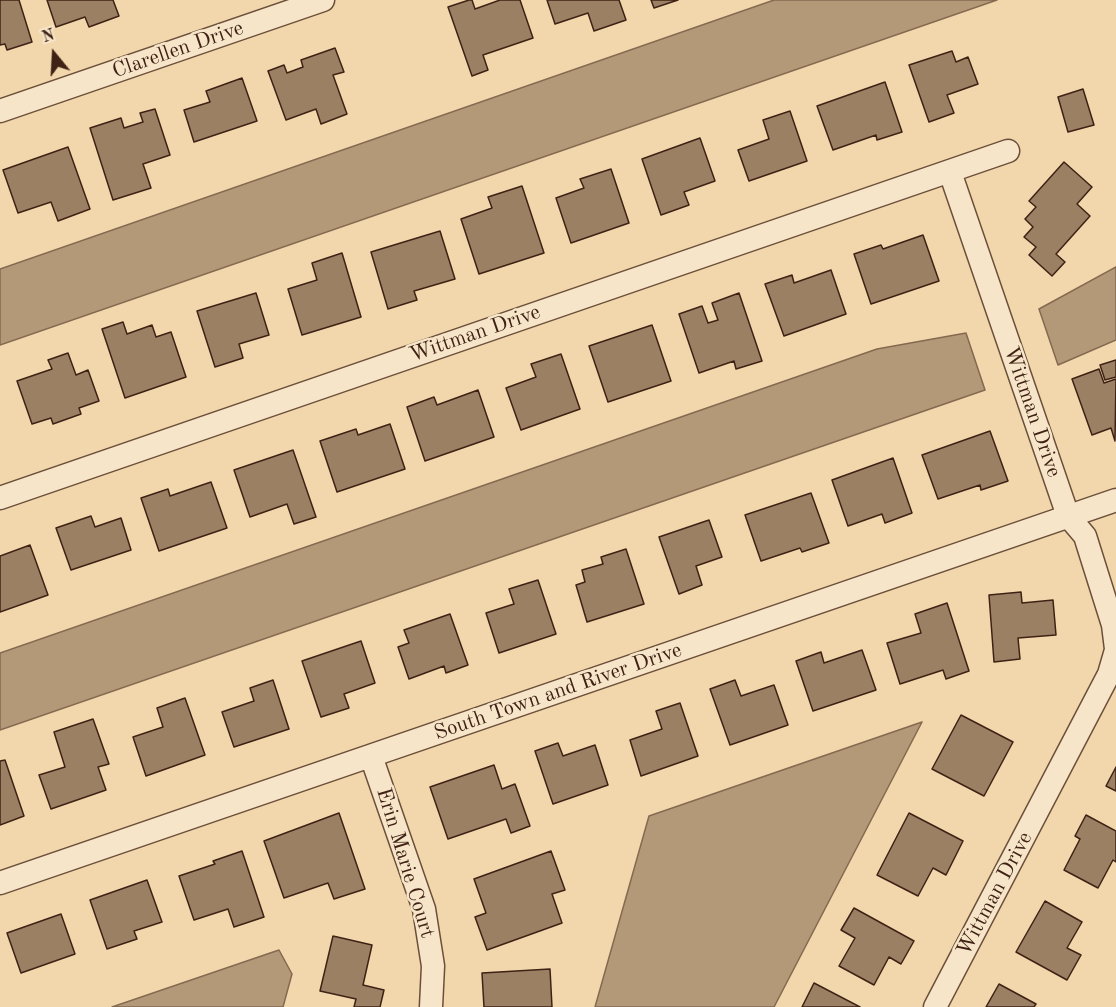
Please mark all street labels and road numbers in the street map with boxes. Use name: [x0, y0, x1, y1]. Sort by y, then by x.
street label: Clarellen Drive: [109, 16, 247, 84]
street label: Wittman Drive: [406, 300, 544, 368]
street label: Wittman Drive: [998, 343, 1066, 481]
street label: South Town and River Drive: [431, 638, 685, 746]
street label: Erin Marie Court: [370, 785, 440, 941]
street label: Wittman Drive: [952, 828, 1038, 960]

